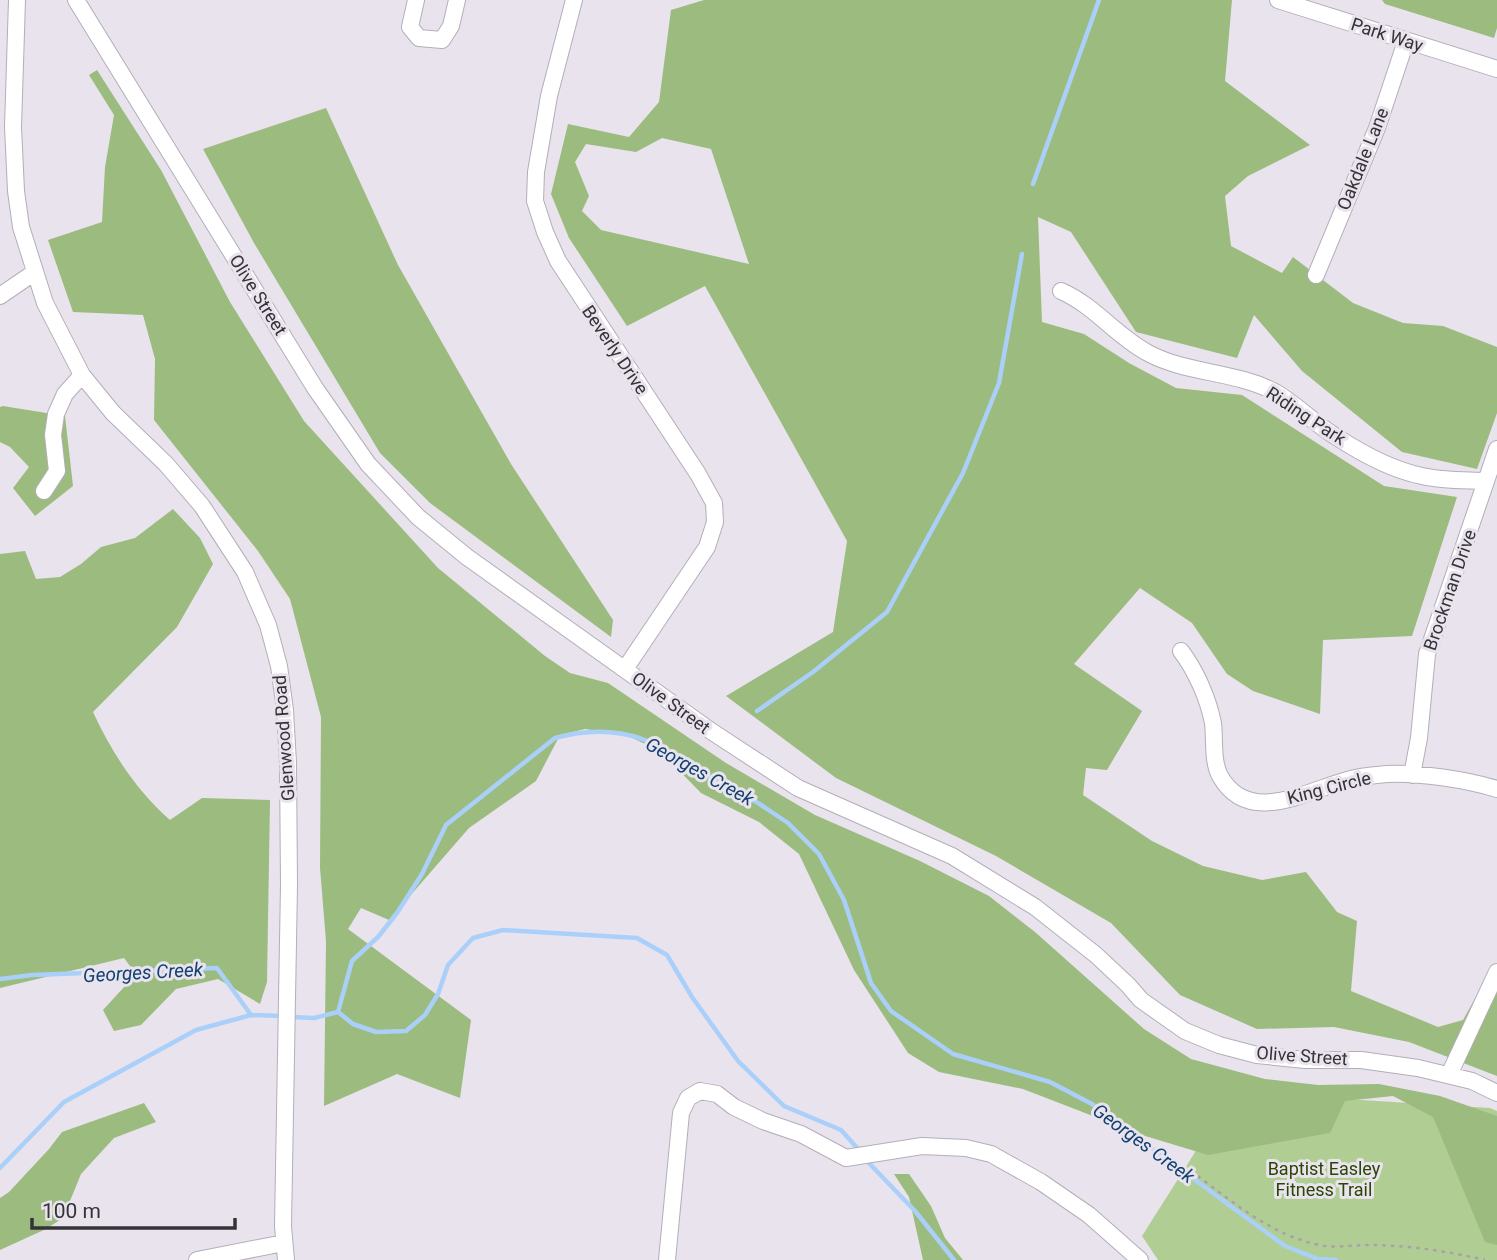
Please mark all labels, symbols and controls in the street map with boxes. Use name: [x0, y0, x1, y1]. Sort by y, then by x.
street label: Park Way: [1348, 13, 1426, 56]
street label: Oakdale Lane: [1332, 105, 1393, 213]
street label: Olive Street: [225, 250, 292, 339]
street label: Beverly Drive: [578, 301, 653, 398]
street label: Riding Park: [1262, 382, 1351, 450]
street label: Brockman Drive: [1419, 527, 1480, 653]
street label: Olive Street: [628, 667, 714, 738]
street label: Glenwood Road: [269, 674, 298, 802]
water label: Georges Creek: [642, 732, 758, 811]
street label: King Circle: [1285, 767, 1373, 808]
water label: Georges Creek: [82, 958, 204, 987]
street label: Olive Street: [1256, 1042, 1348, 1069]
water label: Georges Creek: [1088, 1099, 1200, 1188]
park label: Baptist Easley Fitness Trail: [1268, 1158, 1381, 1200]
scale bar: [32, 1186, 234, 1230]
text: 100 m: [42, 1199, 101, 1223]

